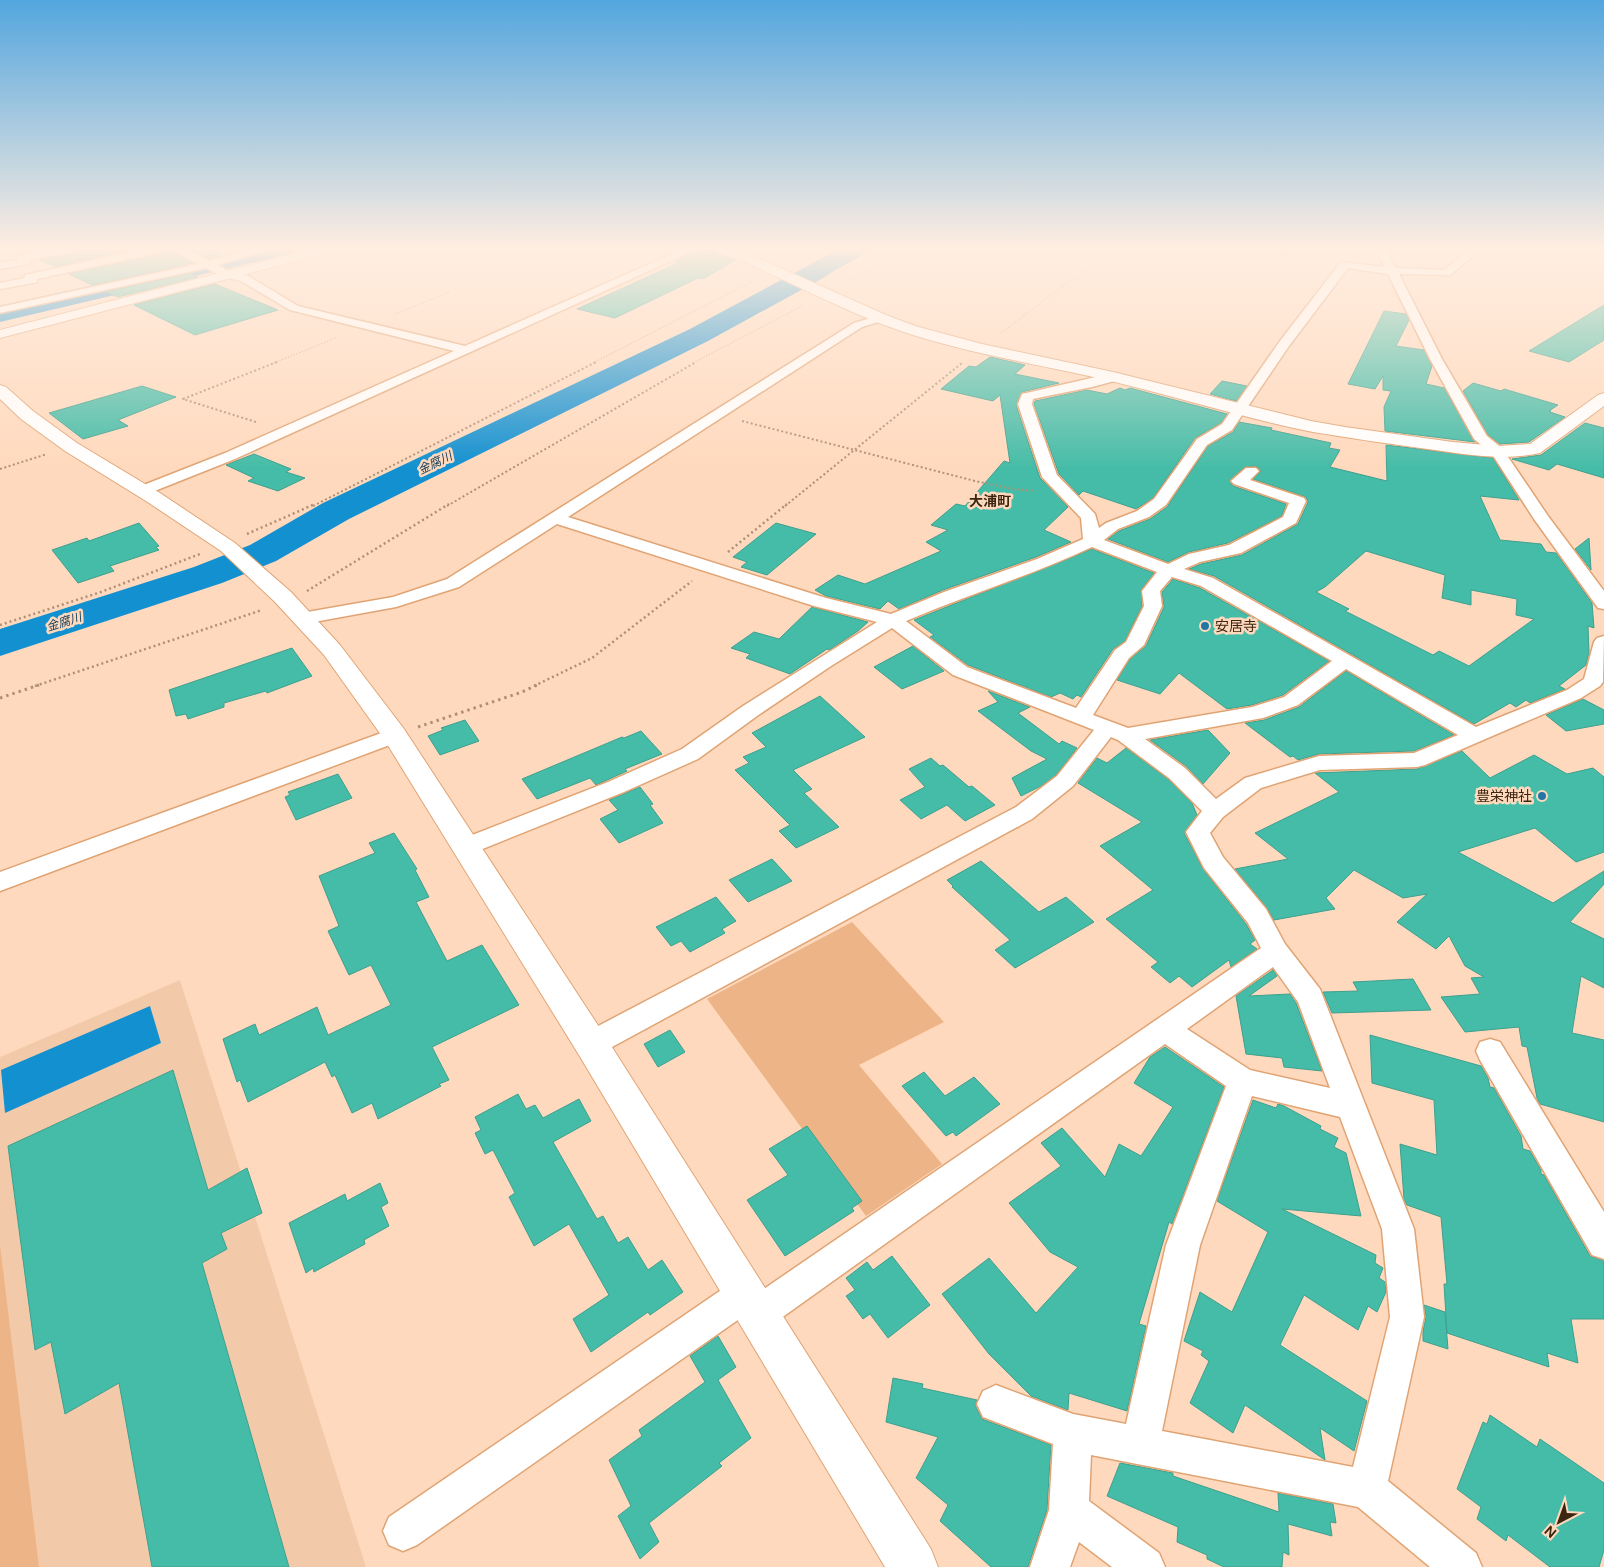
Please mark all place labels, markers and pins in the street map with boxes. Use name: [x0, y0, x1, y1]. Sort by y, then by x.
place label: 安居寺: [1215, 617, 1257, 635]
marker: 安居寺: [1199, 620, 1211, 632]
place label: 豊栄神社: [1476, 787, 1532, 805]
marker: 豊栄神社: [1536, 790, 1548, 802]

